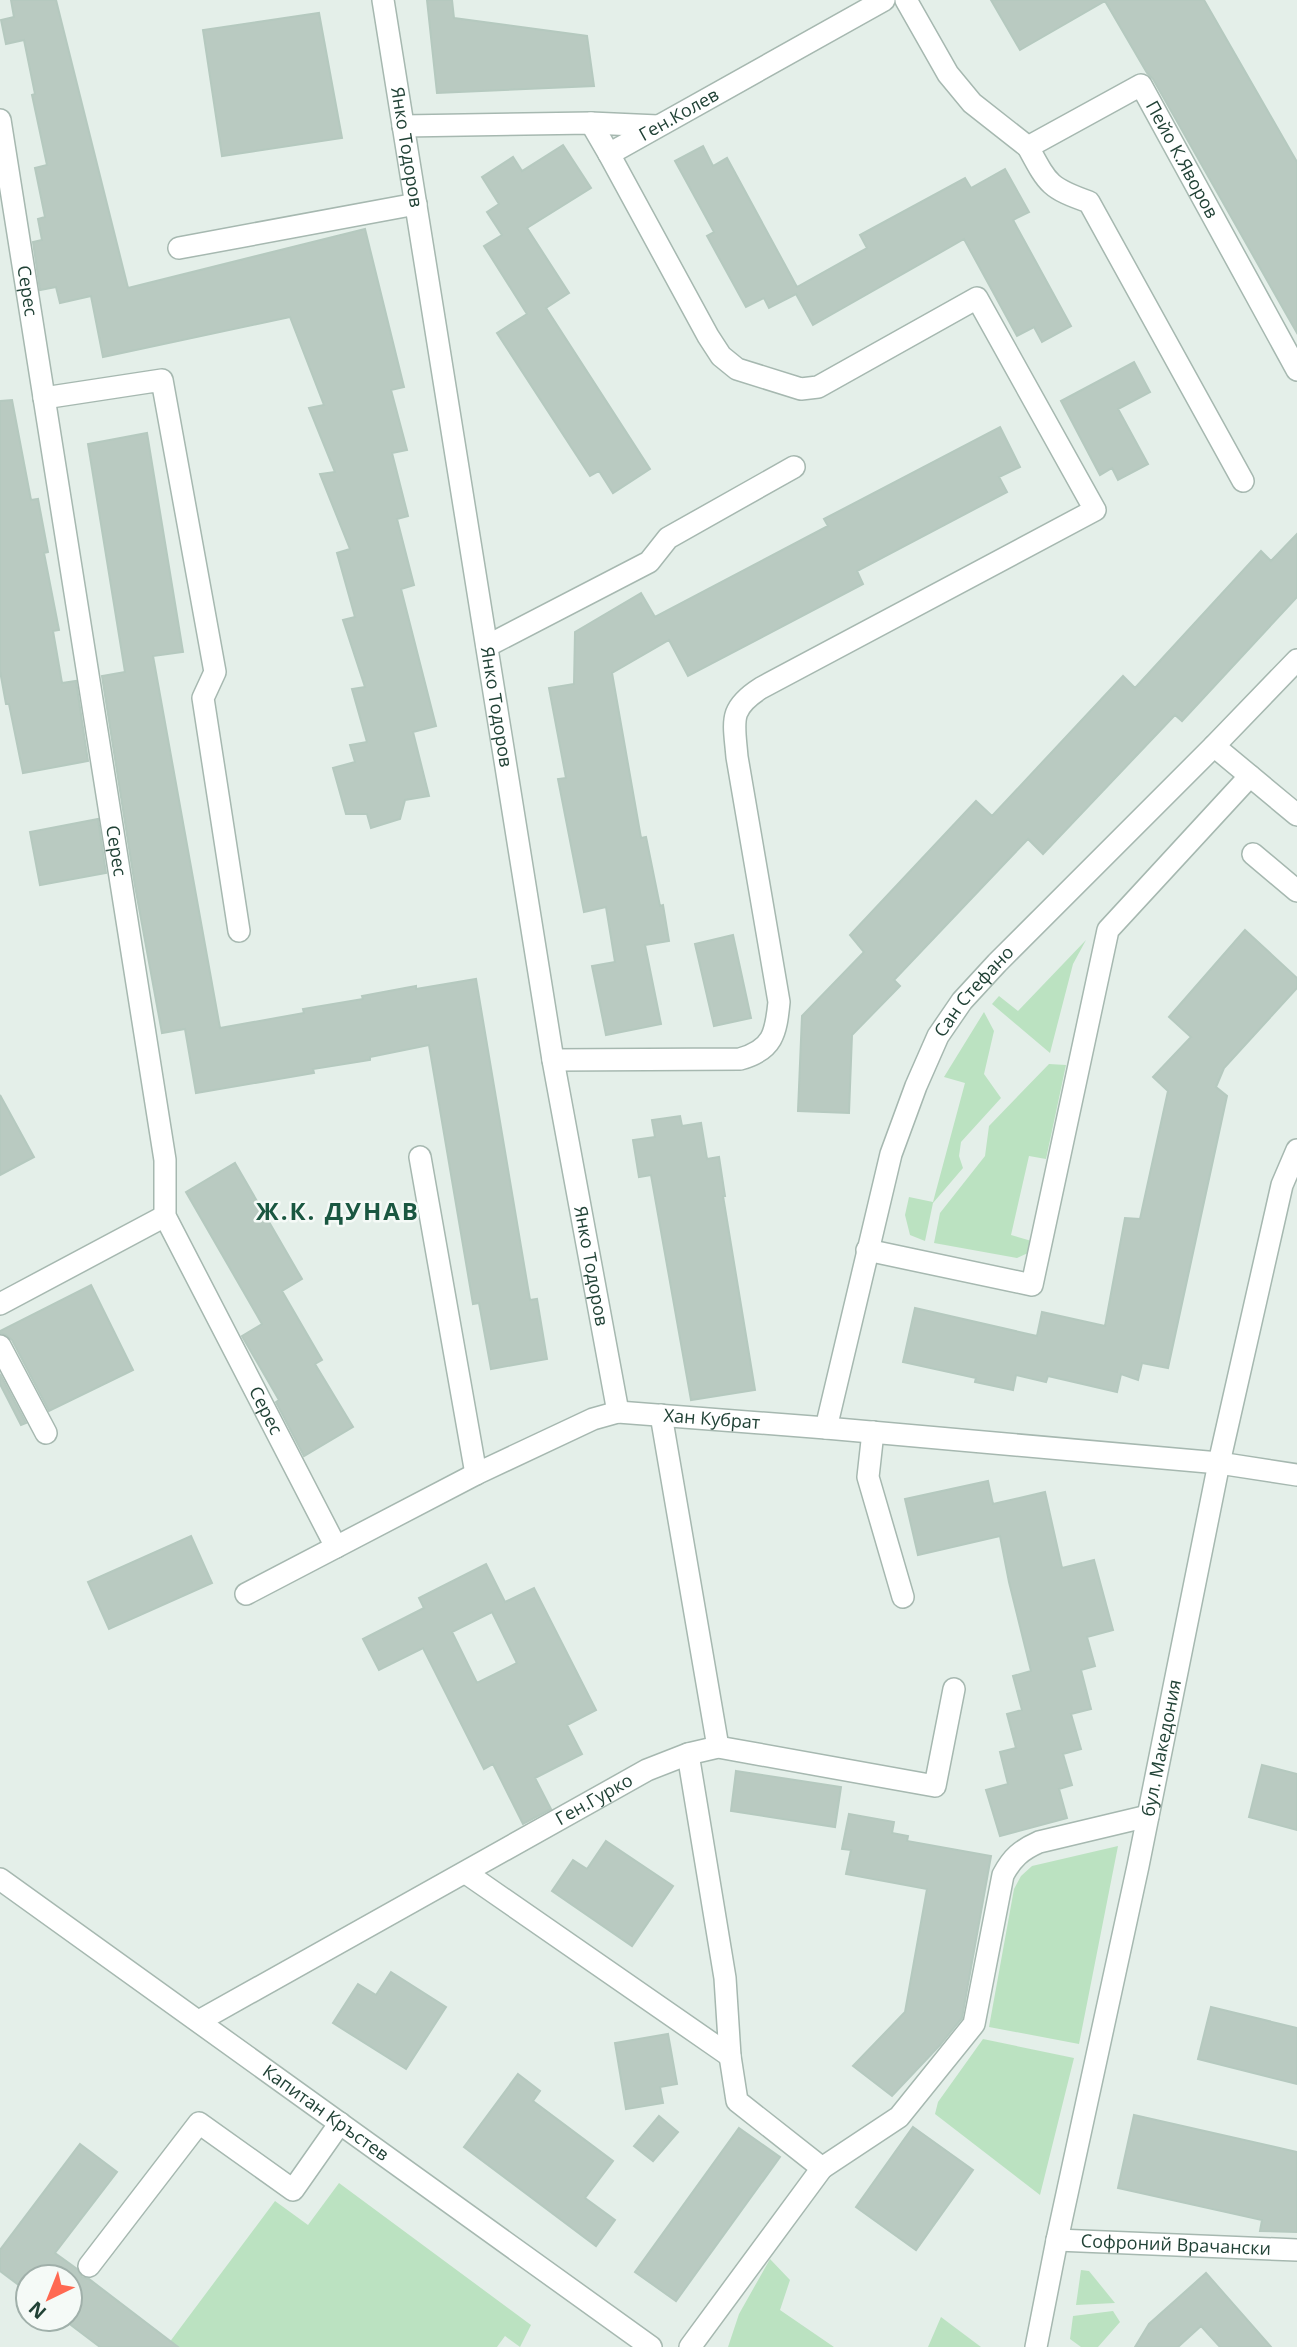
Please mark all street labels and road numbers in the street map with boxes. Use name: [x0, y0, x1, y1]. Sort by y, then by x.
street label: Ген.Колев: [634, 82, 723, 146]
street label: Янко Тодоров: [386, 85, 429, 209]
street label: Пейо К.Яворов: [1141, 96, 1225, 222]
street label: Серес: [12, 264, 44, 318]
street label: Янко Тодоров: [476, 645, 519, 769]
street label: Серес: [101, 824, 133, 878]
street label: Сан Стефано: [928, 940, 1019, 1041]
street label: Янко Тодоров: [569, 1204, 615, 1328]
street label: Серес: [244, 1382, 289, 1439]
street label: Хан Кубрат: [663, 1403, 762, 1434]
street label: бул. Македония: [1135, 1677, 1186, 1818]
street label: Ген.Гурко: [551, 1767, 637, 1830]
street label: Капитан Кръстев: [258, 2059, 394, 2166]
street label: Софроний Врачански: [1080, 2228, 1272, 2260]

